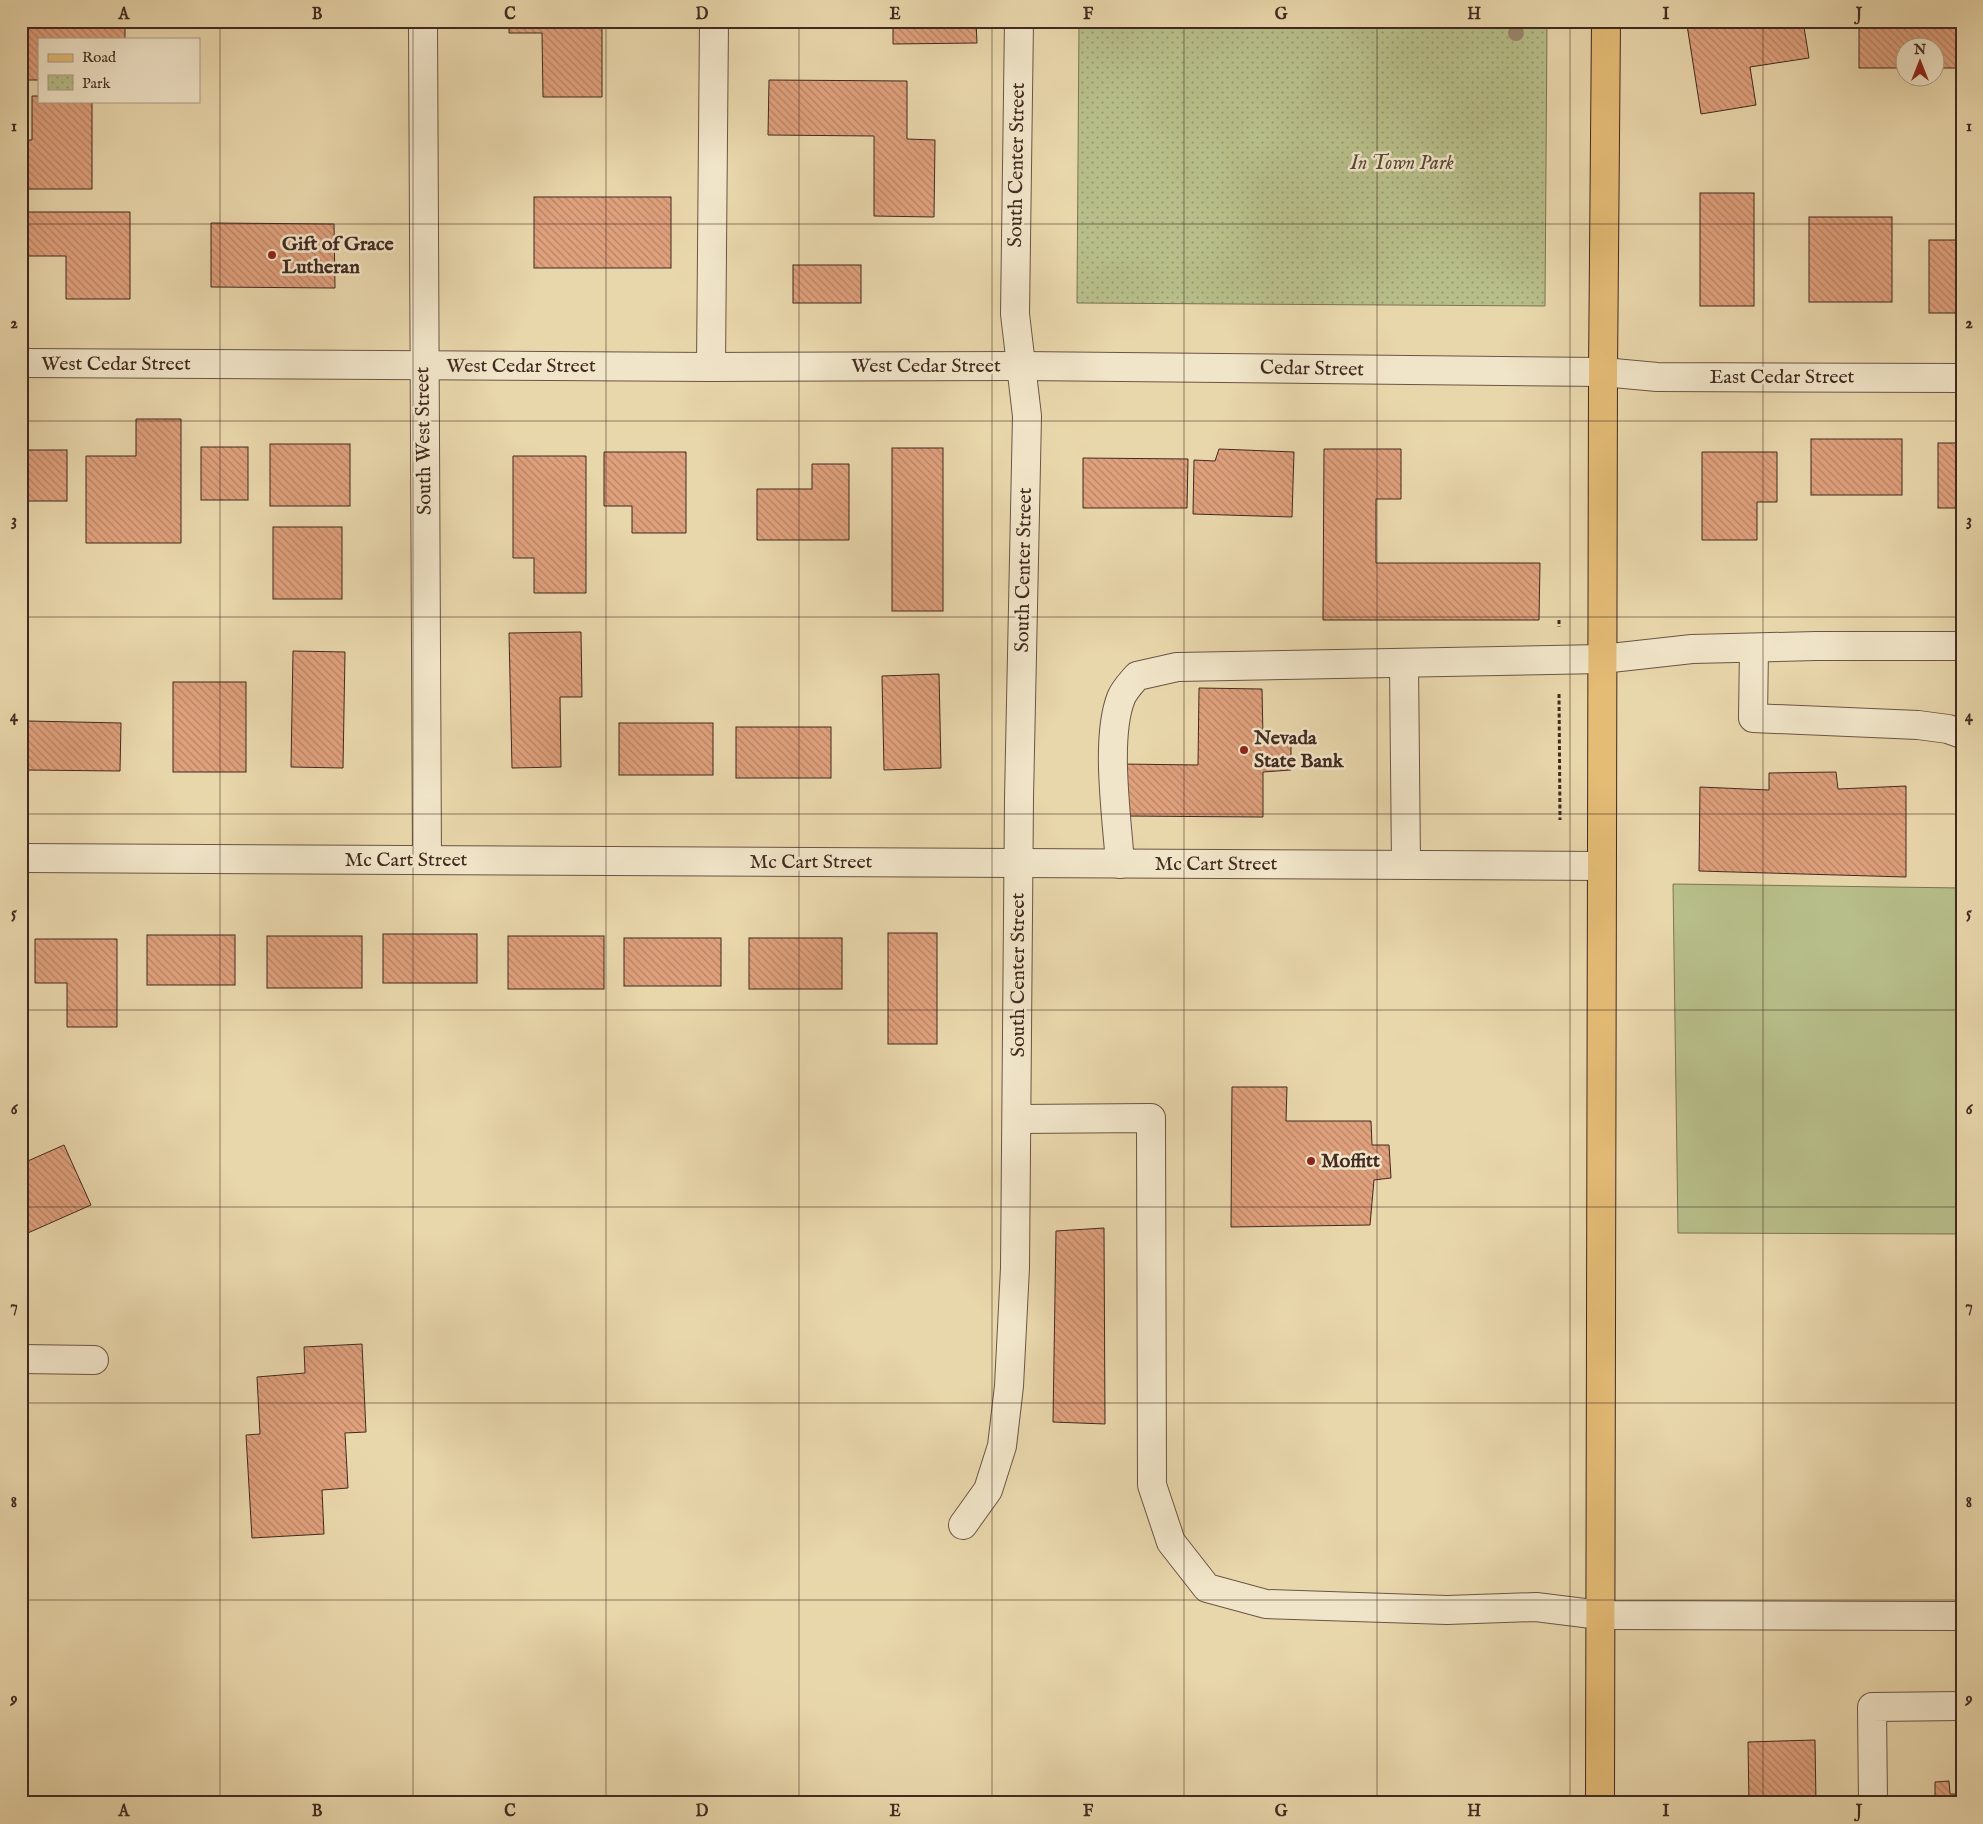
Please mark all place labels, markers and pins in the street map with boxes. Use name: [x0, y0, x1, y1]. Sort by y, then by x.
place label: Gift of Grace Lutheran: [282, 232, 395, 280]
marker: Gift of Grace Lutheran: [266, 249, 278, 261]
place label: Nevada State Bank: [1253, 726, 1345, 774]
marker: Nevada State Bank: [1238, 744, 1250, 756]
place label: Moffitt: [1321, 1149, 1380, 1174]
marker: Moffitt: [1305, 1155, 1317, 1167]

